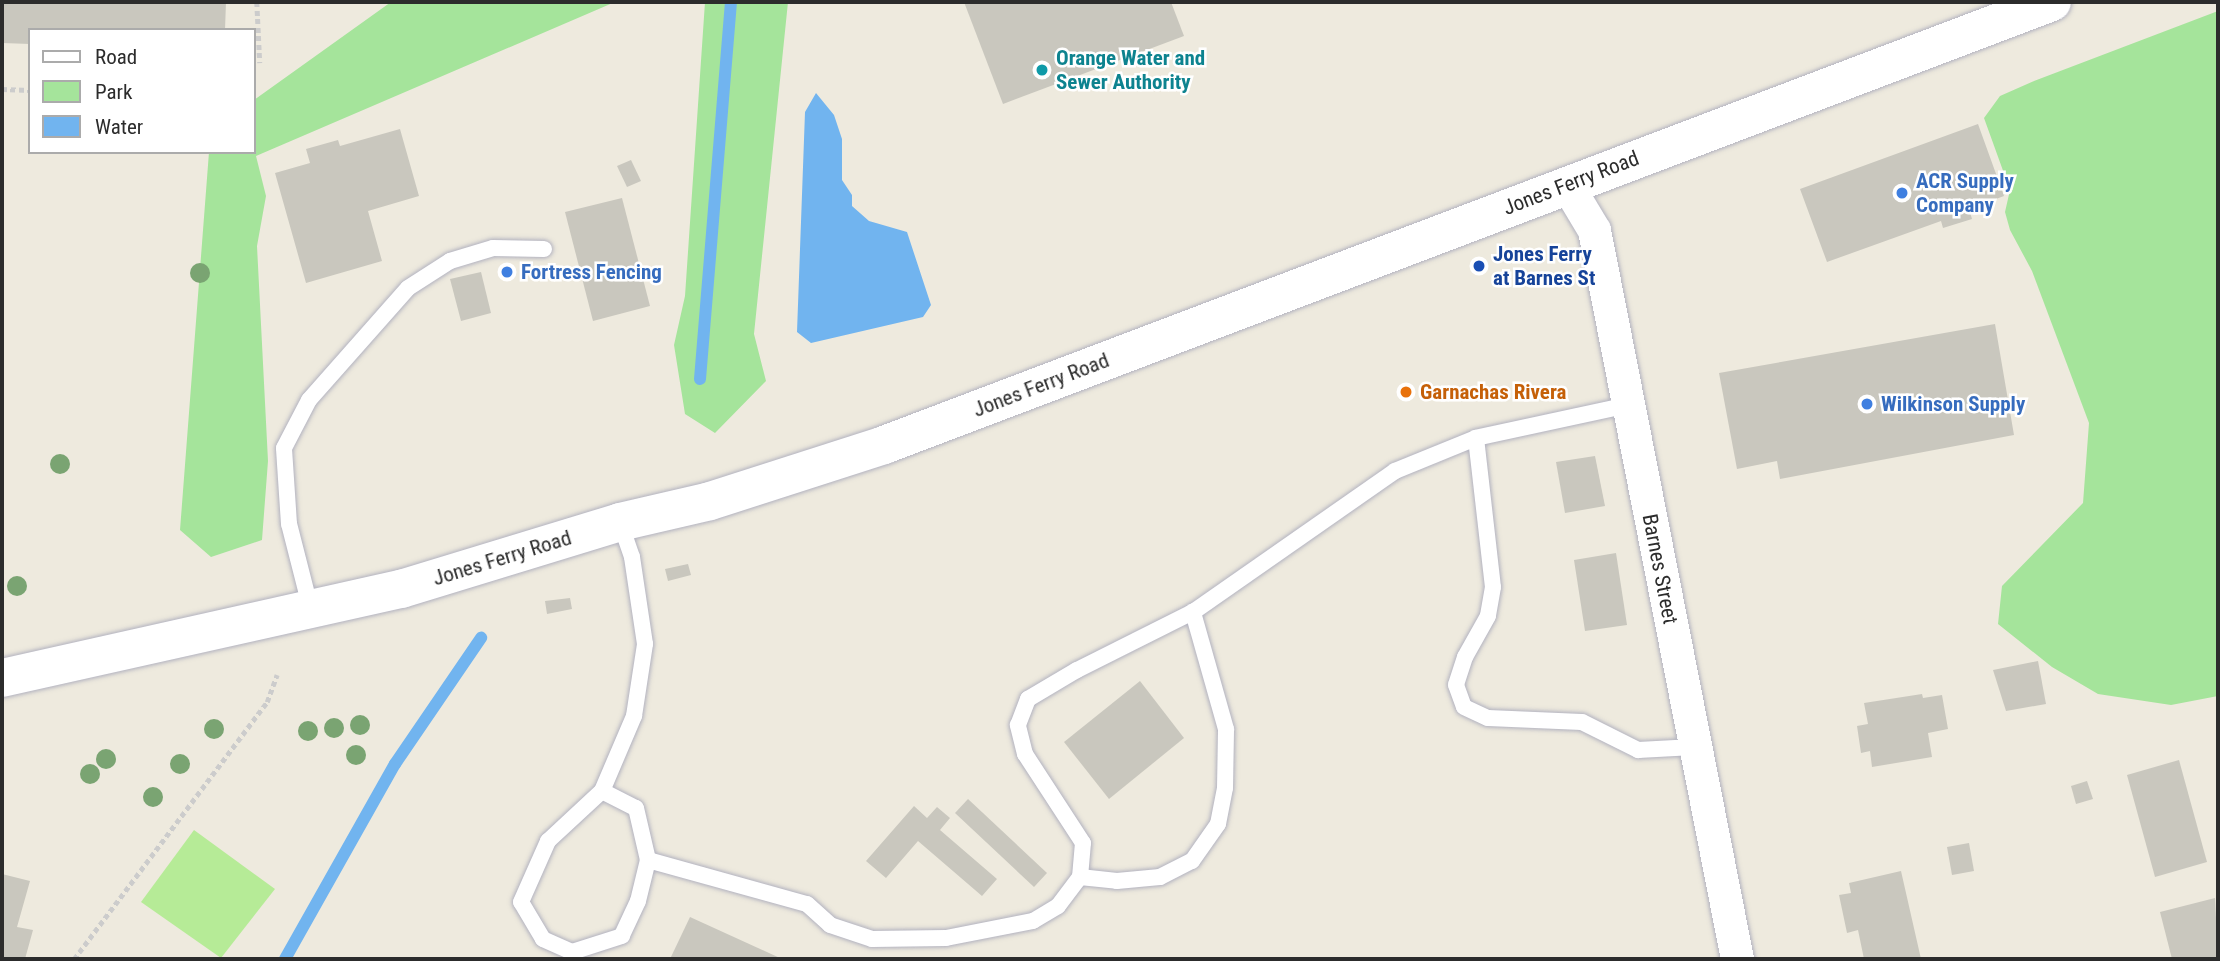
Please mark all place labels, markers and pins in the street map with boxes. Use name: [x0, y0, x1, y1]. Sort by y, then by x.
place label: Orange Water and Sewer Authority: [1056, 45, 1205, 95]
marker: Orange Water and Sewer Authority: [1034, 62, 1050, 78]
place label: ACR Supply Company: [1916, 168, 2014, 218]
marker: ACR Supply Company: [1894, 185, 1910, 201]
place label: Jones Ferry at Barnes St: [1493, 241, 1595, 291]
marker: Jones Ferry at Barnes St: [1471, 258, 1487, 274]
place label: Fortress Fencing: [521, 259, 662, 285]
marker: Fortress Fencing: [499, 264, 515, 280]
place label: Garnachas Rivera: [1420, 379, 1566, 405]
marker: Garnachas Rivera: [1398, 384, 1414, 400]
place label: Wilkinson Supply: [1881, 391, 2025, 417]
marker: Wilkinson Supply: [1859, 396, 1875, 412]

